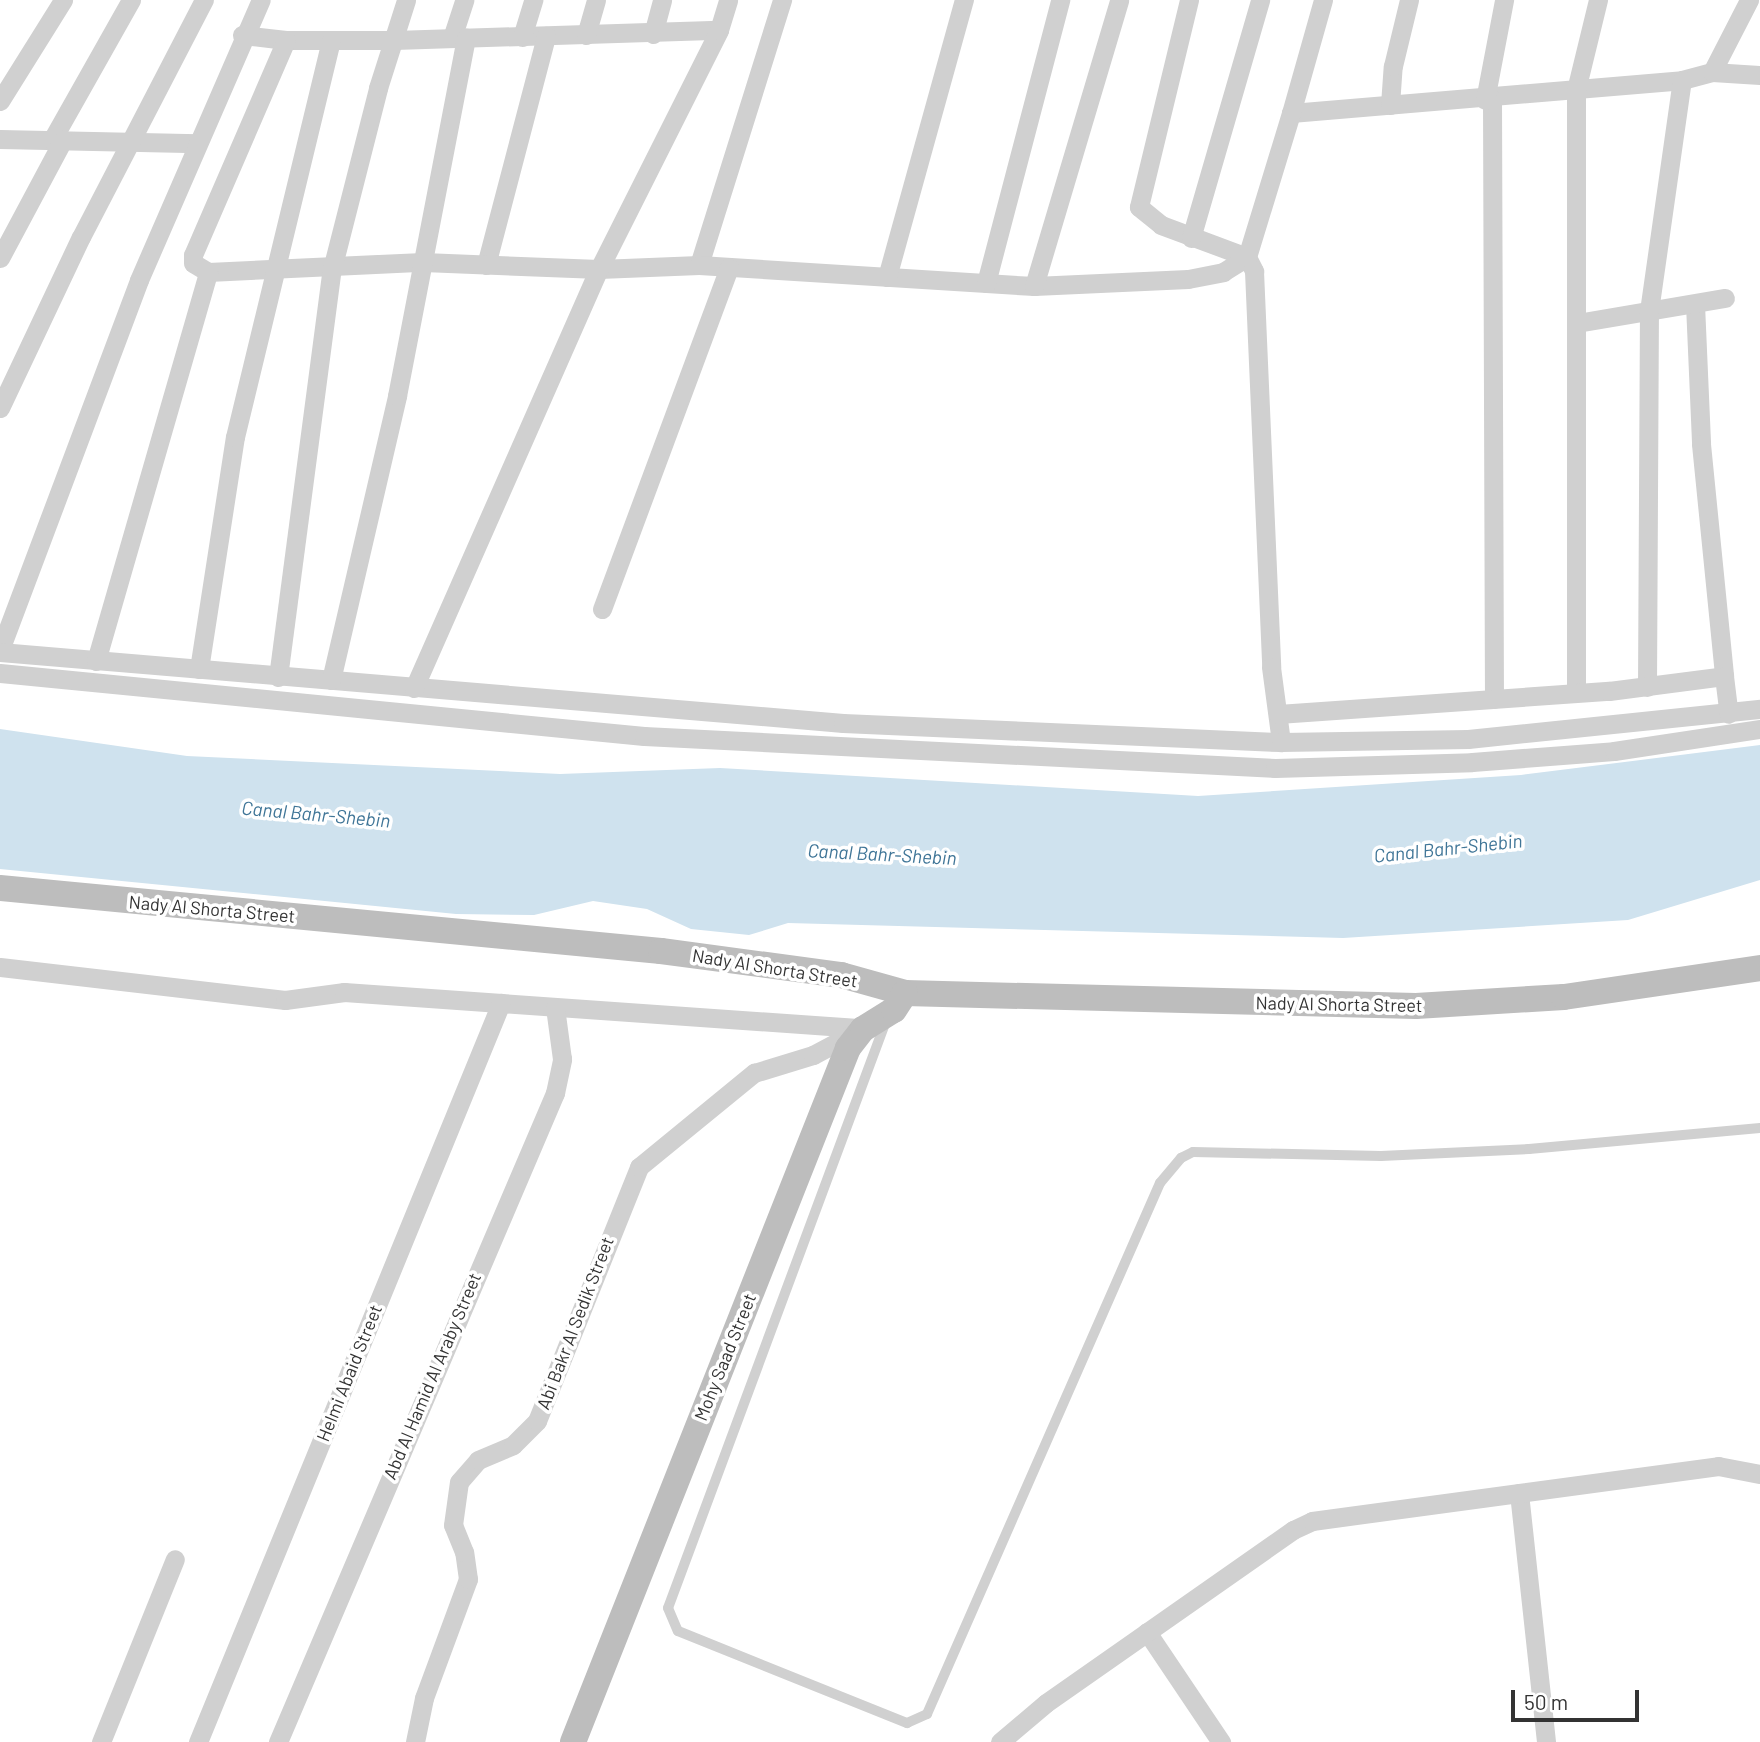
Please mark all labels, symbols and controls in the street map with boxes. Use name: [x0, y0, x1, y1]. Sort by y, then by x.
water label: Canal Bahr-Shebin: [241, 796, 391, 832]
water label: Canal Bahr-Shebin: [1373, 829, 1523, 867]
water label: Canal Bahr-Shebin: [807, 839, 957, 869]
street label: Nady Al Shorta Street: [128, 891, 296, 927]
street label: Nady Al Shorta Street: [691, 944, 859, 992]
street label: Nady Al Shorta Street: [1255, 992, 1423, 1016]
street label: Abi Bakr Al Sedik Street: [532, 1234, 618, 1412]
street label: Abd Al Hamid Al Araby Street: [379, 1269, 485, 1483]
street label: Mohy Saad Street: [690, 1290, 760, 1424]
street label: Helmi Abaid Street: [312, 1301, 386, 1445]
scale bar: [1515, 1676, 1643, 1720]
text: 50 m: [1524, 1689, 1568, 1714]

